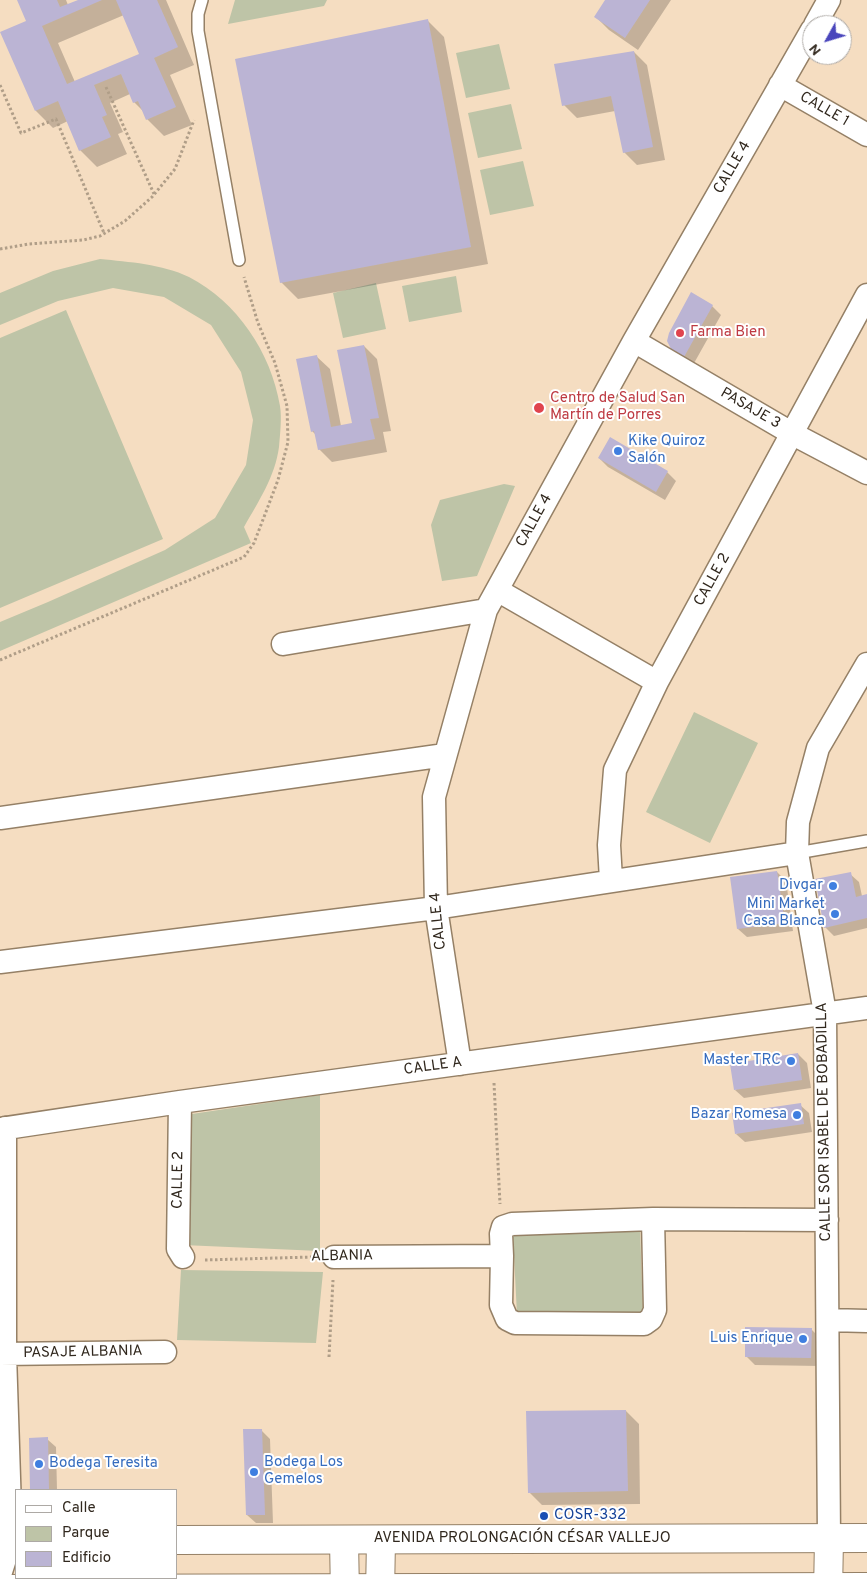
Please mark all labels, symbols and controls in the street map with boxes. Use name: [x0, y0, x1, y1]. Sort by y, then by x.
north arrow: [802, 15, 852, 65]
text: N: [806, 40, 826, 58]
street label: CALLE 1: [796, 89, 852, 131]
street label: CALLE 4: [711, 138, 755, 198]
place label: Farma Bien: [690, 324, 766, 342]
marker: Farma Bien: [674, 327, 686, 339]
street label: PASAJE 3: [717, 385, 783, 433]
place label: Centro de Salud San Martín de Porres: [550, 390, 685, 425]
marker: Centro de Salud San Martín de Porres: [532, 401, 546, 415]
place label: Kike Quiroz Salón: [628, 433, 705, 468]
marker: Kike Quiroz Salón: [612, 445, 624, 457]
street label: CALLE 4: [513, 491, 557, 551]
street label: CALLE 2: [691, 550, 735, 610]
place label: Divgar: [779, 877, 823, 895]
marker: Divgar: [827, 880, 839, 892]
street label: CALLE 4: [427, 891, 451, 951]
place label: Mini Market Casa Blanca: [743, 896, 825, 931]
marker: Mini Market Casa Blanca: [829, 908, 841, 920]
street label: CALLE SOR ISABEL DE BOBADILLA: [814, 1002, 836, 1242]
place label: Master TRC: [703, 1052, 781, 1070]
street label: CALLE A: [403, 1054, 463, 1080]
marker: Master TRC: [785, 1055, 797, 1067]
place label: Bazar Romesa: [691, 1106, 787, 1124]
marker: Bazar Romesa: [791, 1109, 803, 1121]
street label: CALLE 2: [169, 1151, 189, 1209]
street label: ALBANIA: [311, 1247, 373, 1267]
place label: Luis Enrique: [710, 1330, 793, 1348]
marker: Luis Enrique: [797, 1333, 809, 1345]
street label: PASAJE ALBANIA: [23, 1343, 143, 1363]
place label: Bodega Los Gemelos: [264, 1454, 343, 1489]
place label: Bodega Teresita: [49, 1455, 158, 1473]
marker: Bodega Teresita: [33, 1458, 45, 1470]
marker: Bodega Los Gemelos: [248, 1466, 260, 1478]
legend: [15, 1489, 178, 1579]
text: Calle: [62, 1499, 96, 1518]
place label: COSR-332: [554, 1507, 626, 1525]
marker: COSR-332: [538, 1510, 550, 1522]
text: Parque: [62, 1524, 110, 1543]
street label: AVENIDA PROLONGACIÓN CÉSAR VALLEJO: [373, 1530, 671, 1548]
text: Edificio: [62, 1549, 111, 1568]

